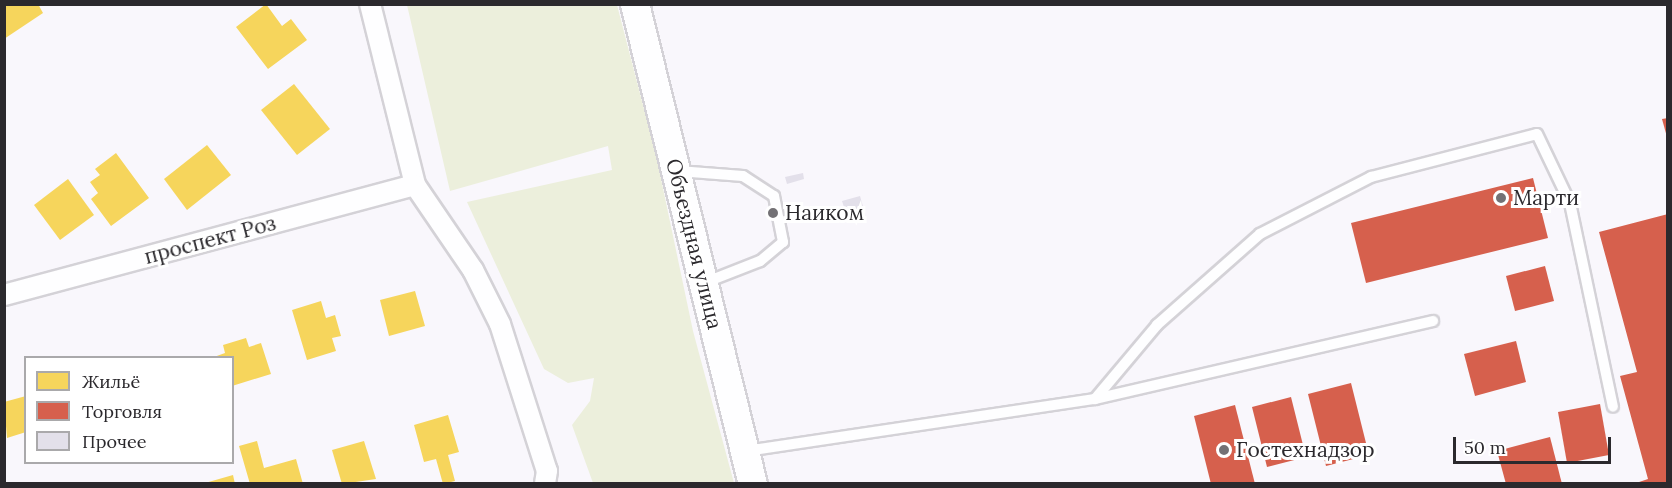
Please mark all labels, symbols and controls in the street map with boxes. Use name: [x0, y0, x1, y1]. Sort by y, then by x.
street label: Объездная улица: [661, 156, 727, 332]
place label: Марти: [1513, 185, 1579, 211]
marker: Марти: [1494, 191, 1508, 205]
place label: Наиком: [785, 200, 864, 226]
marker: Наиком: [766, 206, 780, 220]
street label: проспект Роз: [142, 210, 278, 270]
legend: [24, 356, 234, 464]
text: Жильё: [82, 370, 140, 393]
text: Торговля: [82, 400, 162, 423]
scale bar: [1456, 425, 1614, 463]
text: Прочее: [82, 430, 146, 453]
text: 50 m: [1464, 436, 1506, 459]
place label: Гостехнадзор: [1236, 437, 1375, 463]
marker: Гостехнадзор: [1217, 443, 1231, 457]

